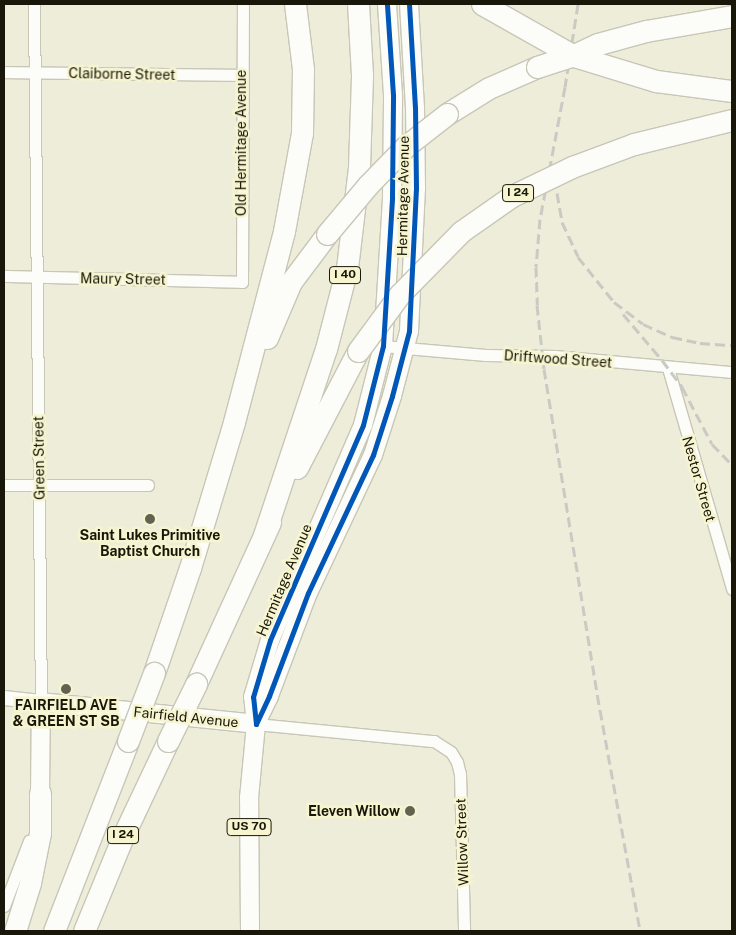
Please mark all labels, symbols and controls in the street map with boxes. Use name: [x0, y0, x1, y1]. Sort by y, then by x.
street label: Claiborne Street: [68, 65, 176, 83]
street label: Old Hermitage Avenue: [233, 70, 249, 216]
street label: Hermitage Avenue: [394, 136, 412, 256]
road number: I 24: [502, 184, 534, 202]
road number: I 40: [329, 266, 361, 284]
street label: Maury Street: [80, 270, 166, 288]
street label: Driftwood Street: [503, 347, 613, 371]
street label: Green Street: [30, 416, 48, 500]
street label: Nestor Street: [679, 434, 719, 524]
marker: Saint Lukes Primitive Baptist Church: [144, 513, 156, 525]
street label: Hermitage Avenue: [253, 521, 315, 639]
place label: Saint Lukes Primitive Baptist Church: [80, 527, 220, 560]
marker: FAIRFIELD AVE & GREEN ST SB: [60, 683, 72, 695]
place label: FAIRFIELD AVE & GREEN ST SB: [12, 697, 120, 730]
street label: Fairfield Avenue: [133, 703, 239, 731]
street label: Willow Street: [452, 798, 472, 886]
place label: Eleven Willow: [308, 803, 400, 819]
marker: Eleven Willow: [404, 805, 416, 817]
road number: US 70: [226, 818, 272, 836]
road number: I 24: [107, 826, 139, 844]

